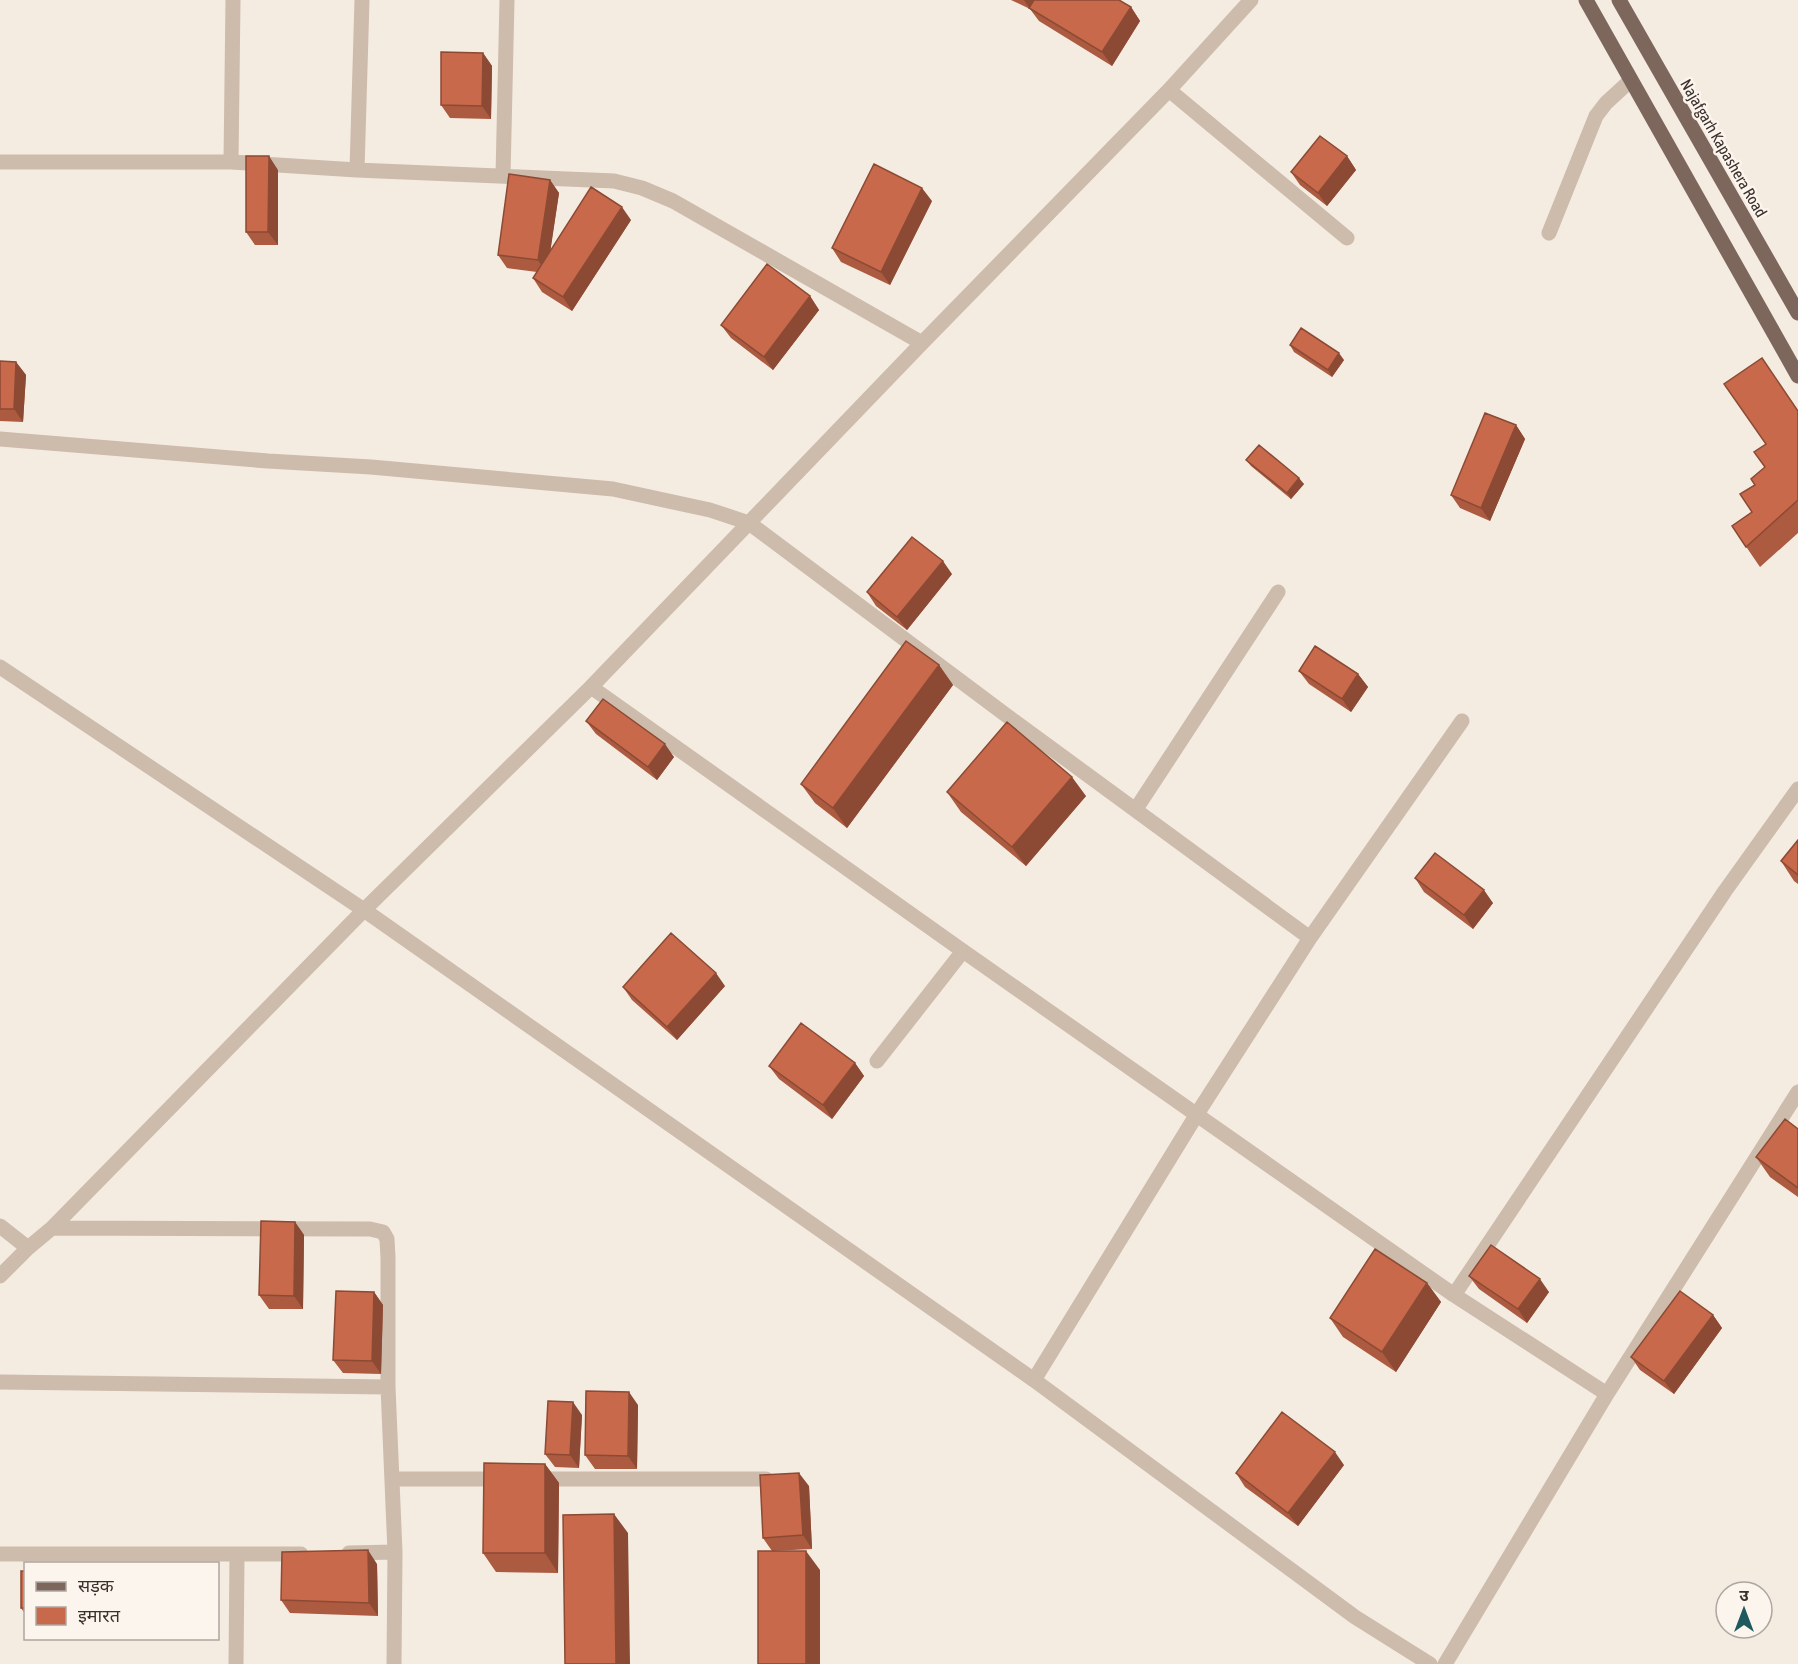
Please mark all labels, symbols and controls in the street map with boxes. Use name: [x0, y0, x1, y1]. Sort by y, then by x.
street label: Najafgarh Kapashera Road: [1676, 76, 1771, 221]
legend: [24, 1562, 219, 1640]
text: सड़क: [78, 1575, 115, 1596]
north arrow: [1714, 1580, 1774, 1640]
text: उ: [1739, 1586, 1749, 1604]
text: इमारत: [78, 1605, 121, 1626]

